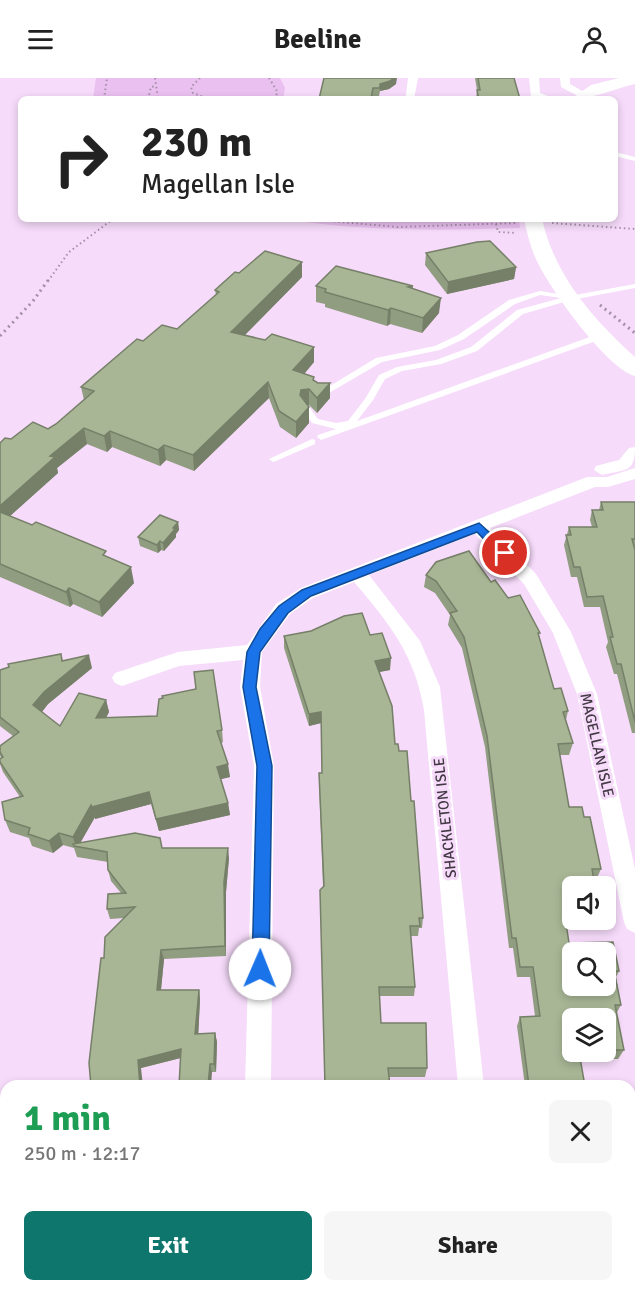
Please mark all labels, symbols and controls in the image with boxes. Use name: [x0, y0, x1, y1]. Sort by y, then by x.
icon: menu: [24, 23, 57, 56]
text: Beeline: [274, 23, 361, 56]
icon: person: [578, 23, 611, 56]
text: 230 m: [141, 117, 252, 168]
icon: right: [42, 120, 120, 198]
text: Magellan Isle: [141, 168, 295, 201]
pin: [479, 527, 530, 578]
icon: arrive: [488, 536, 521, 569]
street label: MAGELLAN ISLE: [576, 691, 618, 799]
street label: SHACKLETON ISLE: [430, 757, 460, 879]
map controls: [562, 876, 616, 1062]
button: sound: [562, 876, 616, 930]
position arrow: [228, 937, 292, 1001]
button: search: [562, 942, 616, 996]
button: layers: [562, 1008, 616, 1062]
text: 1 min: [24, 1096, 111, 1141]
button: close: [549, 1100, 612, 1163]
text: 250 m · 12:17: [24, 1141, 140, 1166]
button: Exit: [24, 1211, 312, 1280]
button: Share: [324, 1211, 612, 1280]

